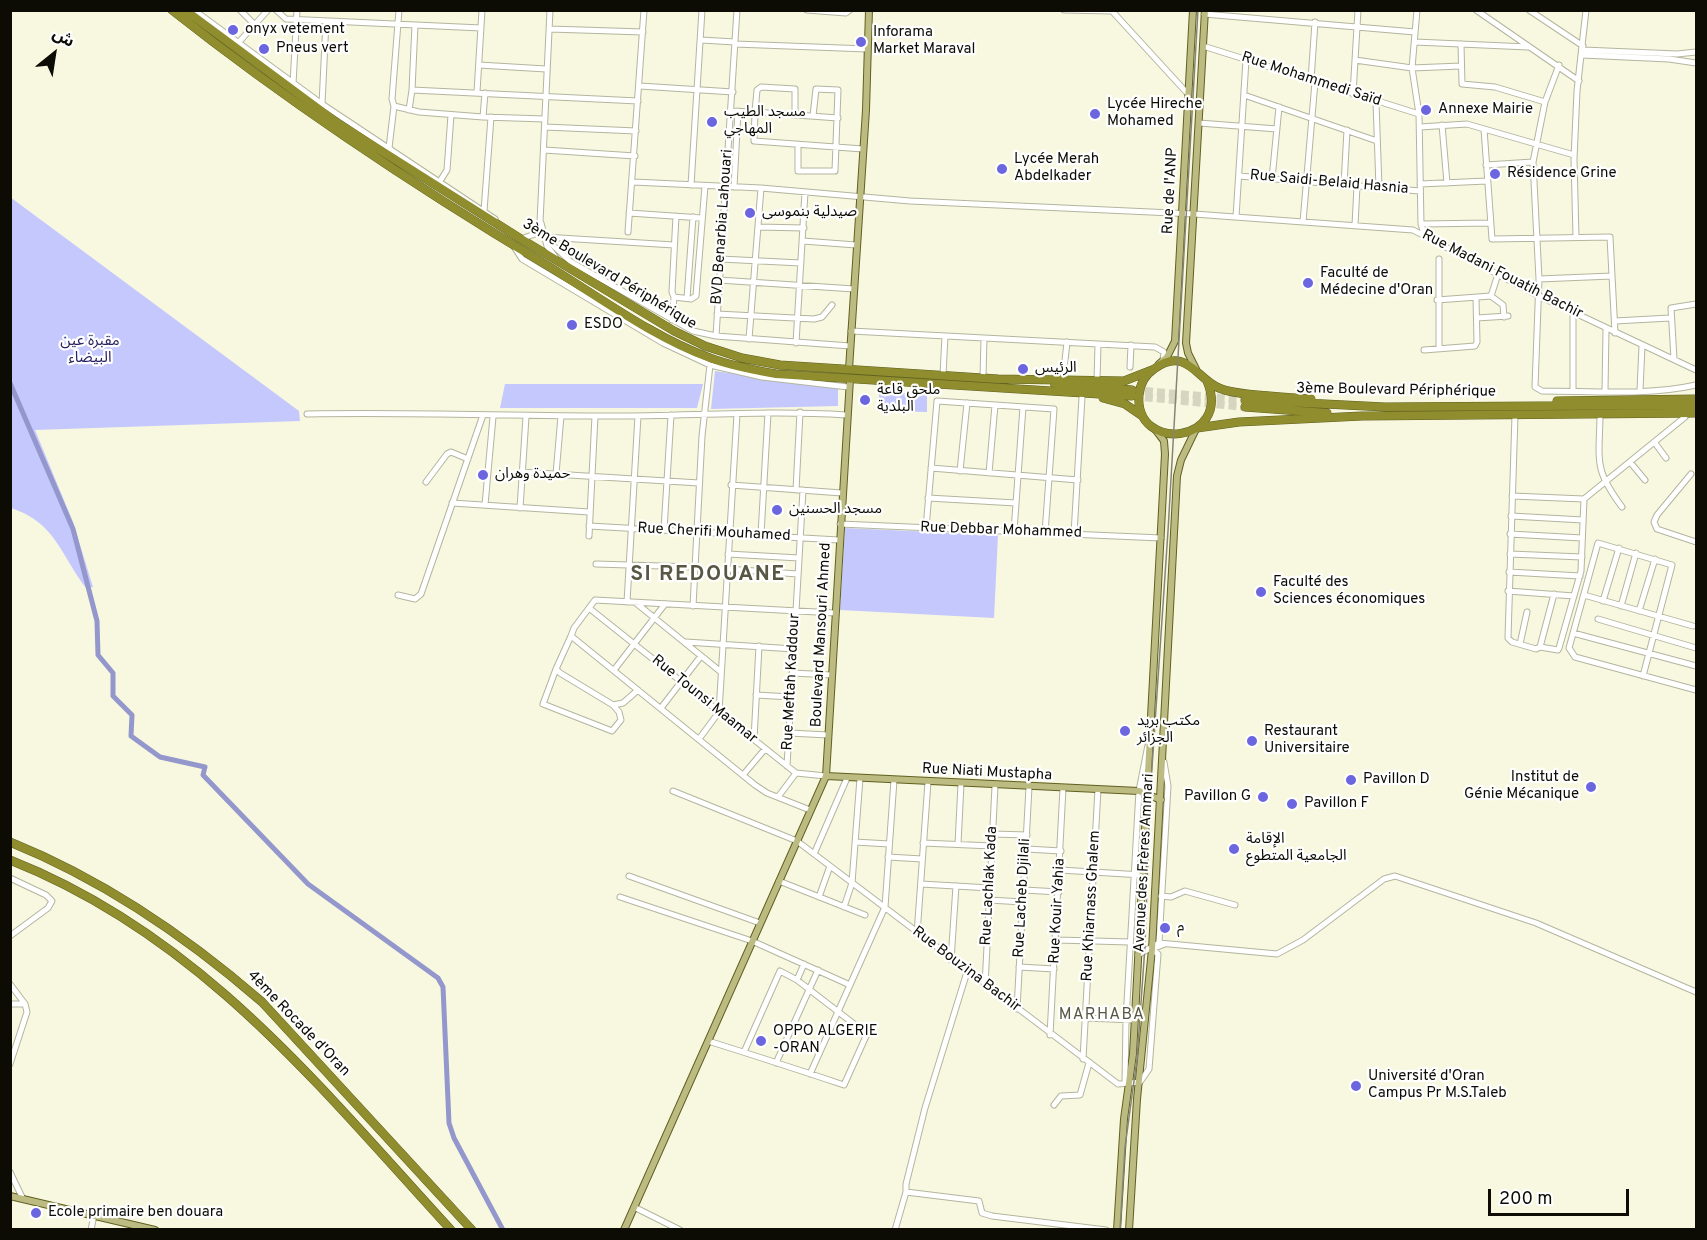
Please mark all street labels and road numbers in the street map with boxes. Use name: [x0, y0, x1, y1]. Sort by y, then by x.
street label: Rue Mohammedi Saïd: [1239, 49, 1383, 111]
street label: Rue de l'ANP: [1160, 147, 1182, 235]
street label: BVD Benarbia Lahouari: [709, 149, 737, 305]
street label: Rue Saidi-Belaid Hasnia: [1249, 167, 1409, 199]
street label: 3ème Boulevard Périphérique: [519, 216, 699, 334]
street label: Rue Madani Fouatih Bachir: [1418, 226, 1586, 324]
street label: 3ème Boulevard Périphérique: [1296, 380, 1496, 402]
street label: Rue Debbar Mohammed: [920, 519, 1082, 543]
street label: Rue Cherifi Mouhamed: [637, 520, 791, 546]
street label: Boulevard Mansouri Ahmed: [808, 542, 836, 728]
street label: Rue Meftah Kaddour: [779, 613, 805, 751]
street label: Rue Tounsi Maamar: [647, 652, 761, 748]
street label: Rue Niati Mustapha: [921, 761, 1053, 785]
street label: Avenue des Frères Ammari: [1131, 773, 1159, 953]
street label: Rue Lachlak Kada: [978, 826, 1002, 946]
street label: Rue Khiarnass Ghalem: [1079, 830, 1105, 982]
street label: Rue Lacheb Djilali: [1011, 838, 1035, 958]
street label: Rue Kouir Yahia: [1046, 858, 1070, 964]
street label: Rue Bouzina Bachir: [908, 923, 1024, 1017]
street label: 4ème Rocade d'Oran: [243, 967, 353, 1081]

